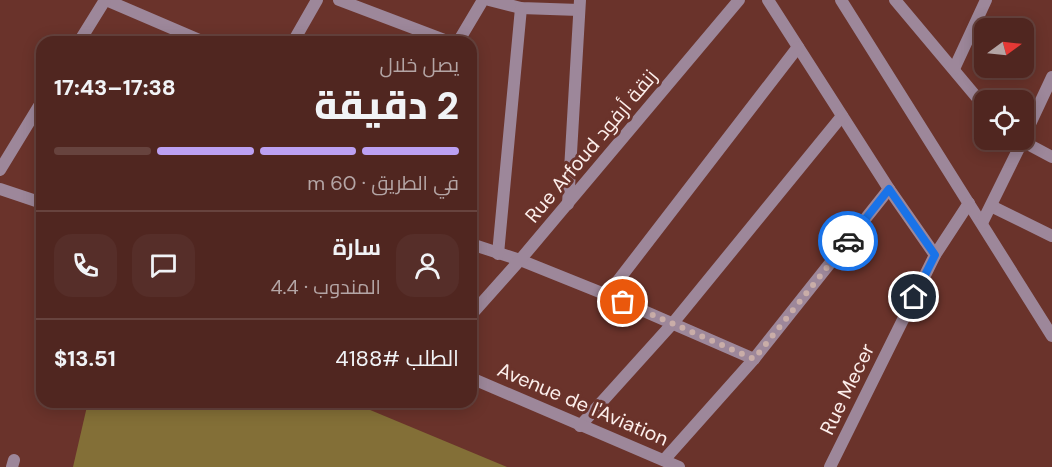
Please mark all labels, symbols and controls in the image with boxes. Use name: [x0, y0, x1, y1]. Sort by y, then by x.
north arrow: [974, 18, 1034, 78]
map controls: [974, 18, 1034, 150]
text: يصل خلال: [379, 52, 459, 78]
street label: Rue Arfoud زنقة أرفود: [519, 64, 663, 228]
text: 17:38–17:43: [54, 73, 176, 102]
text: 2 دقيقة: [314, 80, 459, 131]
button: locate: [974, 90, 1034, 150]
text: في الطريق · 60 m: [307, 170, 459, 196]
courier: [818, 211, 878, 271]
icon: car: [832, 225, 865, 258]
text: سارة: [333, 233, 381, 262]
button: phone: [54, 234, 117, 297]
button: chat: [132, 234, 195, 297]
button: person: [396, 234, 459, 297]
pin: [888, 271, 939, 322]
text: المندوب · 4.4: [270, 274, 381, 300]
pin: [597, 276, 648, 327]
icon: home: [897, 280, 930, 313]
icon: bag: [606, 285, 639, 318]
street label: Rue Mecer: [814, 339, 880, 439]
text: $13.51: [54, 344, 116, 373]
text: الطلب #4188: [335, 344, 459, 373]
street label: Avenue de l'Aviation: [494, 356, 672, 452]

